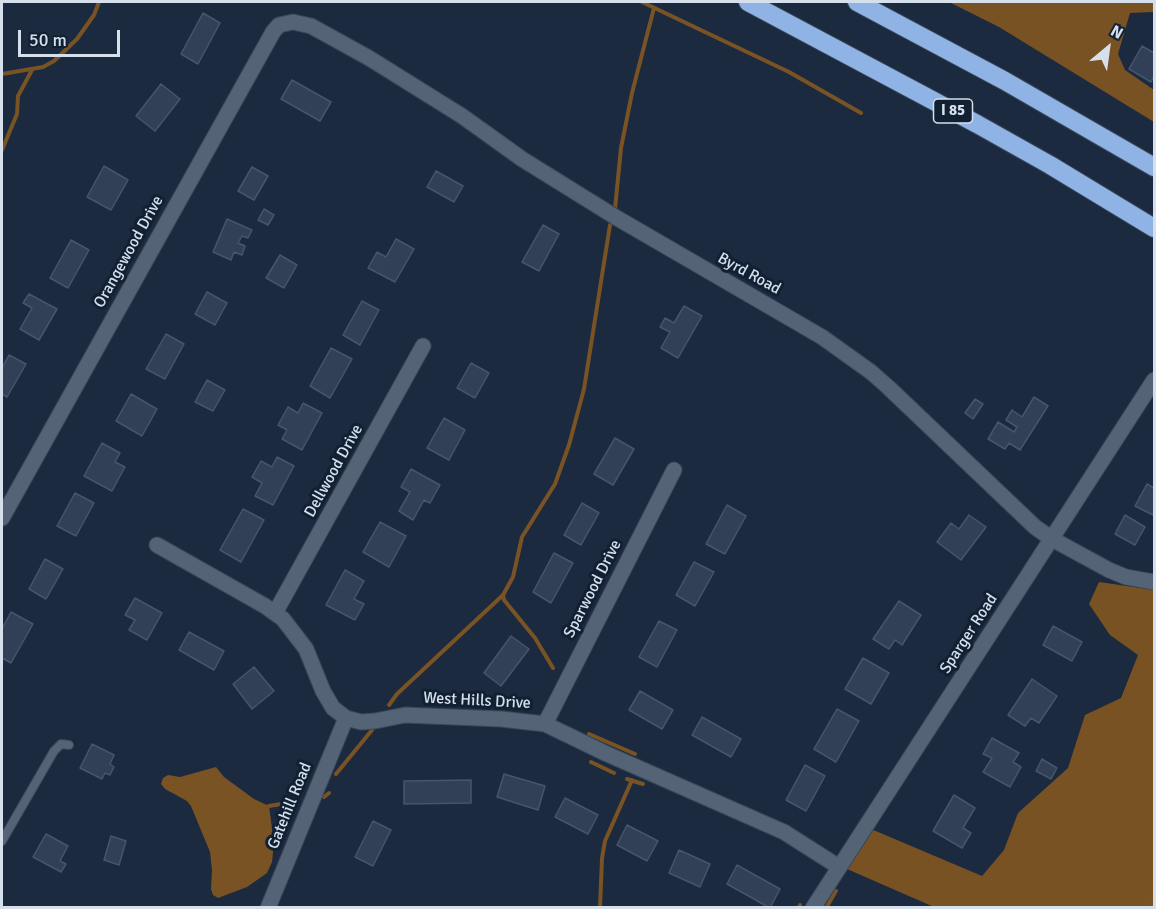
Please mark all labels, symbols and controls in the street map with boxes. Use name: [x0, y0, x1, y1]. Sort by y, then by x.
scale bar: [21, 18, 123, 56]
north arrow: [1078, 18, 1138, 78]
text: N: [1107, 21, 1126, 44]
text: 50 m: [29, 29, 67, 51]
road number: I 85: [934, 99, 972, 123]
street label: Orangewood Drive: [90, 193, 168, 311]
street label: Byrd Road: [714, 249, 784, 299]
street label: Dellwood Drive: [301, 421, 367, 521]
street label: Sparwood Drive: [560, 537, 626, 641]
street label: Sparger Road: [936, 590, 1002, 678]
street label: West Hills Drive: [423, 689, 531, 713]
street label: Gatehill Road: [264, 760, 316, 852]

